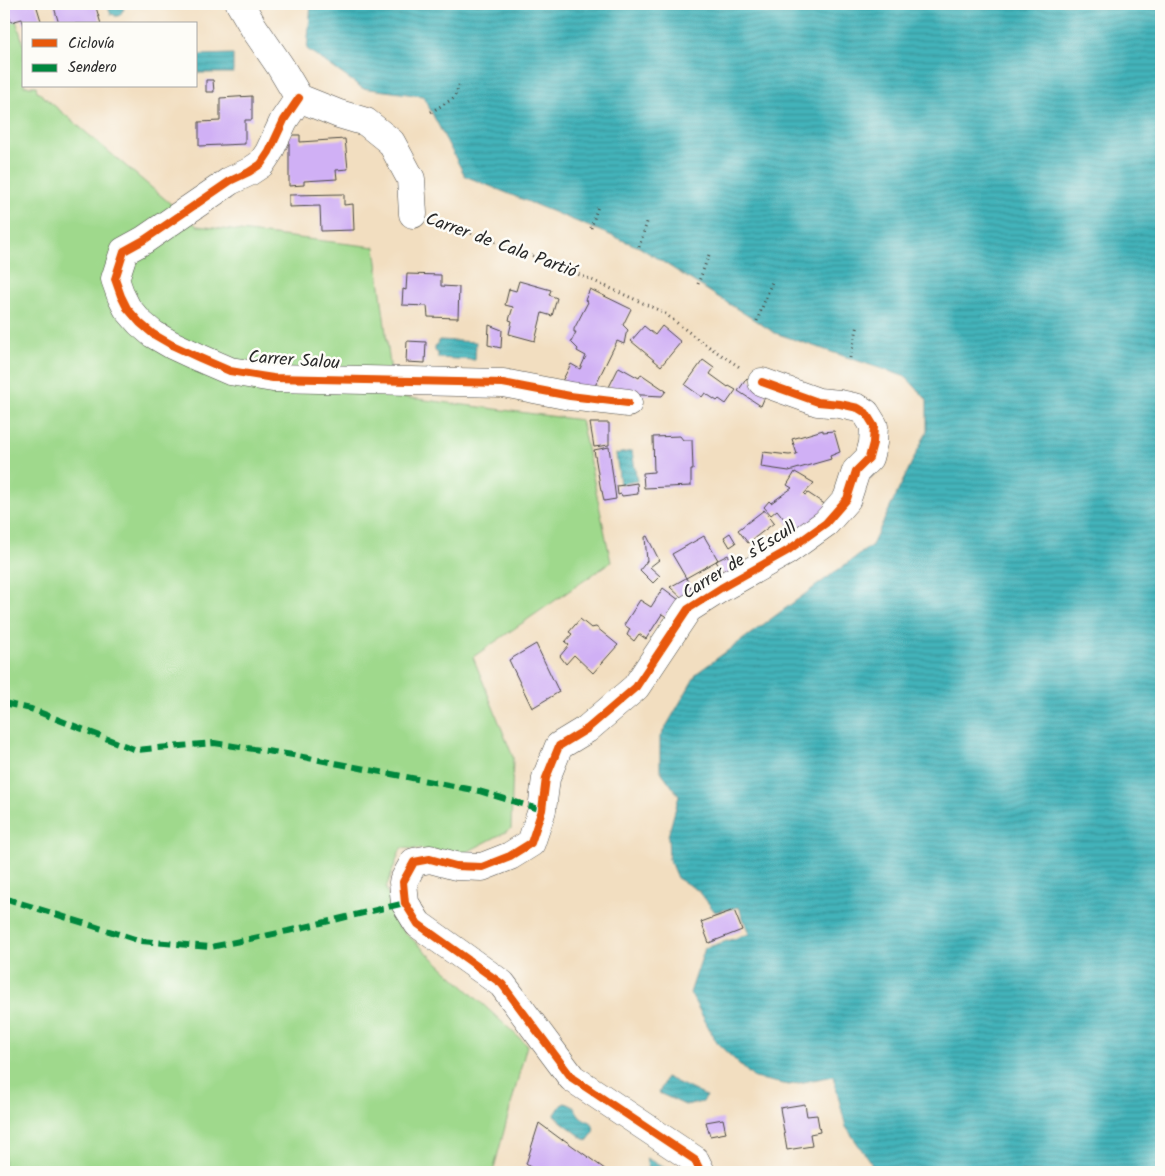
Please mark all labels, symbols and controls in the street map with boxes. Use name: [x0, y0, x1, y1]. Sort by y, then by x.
legend: [22, 22, 198, 88]
text: Ciclovía: [68, 32, 115, 56]
text: Sendero: [68, 56, 117, 80]
street label: Carrer de Cala Partió: [421, 205, 582, 287]
street label: Carrer Salou: [247, 343, 341, 379]
street label: Carrer de s'Escull: [677, 514, 804, 608]

